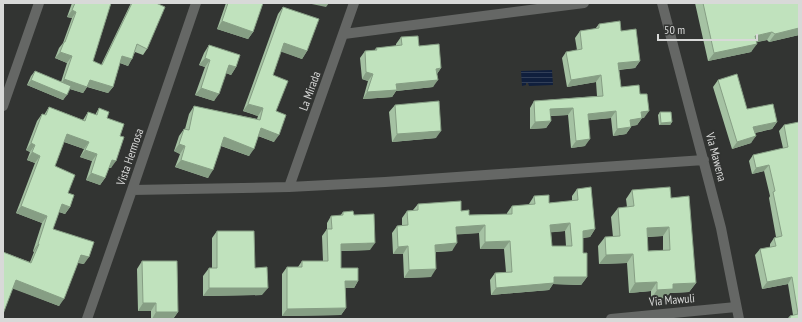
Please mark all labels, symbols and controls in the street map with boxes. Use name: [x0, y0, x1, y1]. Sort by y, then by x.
scale bar: [658, 16, 757, 42]
text: 50 m: [664, 22, 685, 37]
street label: La Mirada: [296, 69, 324, 112]
street label: Vista Hermosa: [112, 126, 146, 188]
street label: Via Mawena: [703, 130, 730, 183]
street label: Via Mawuli: [648, 290, 695, 309]

